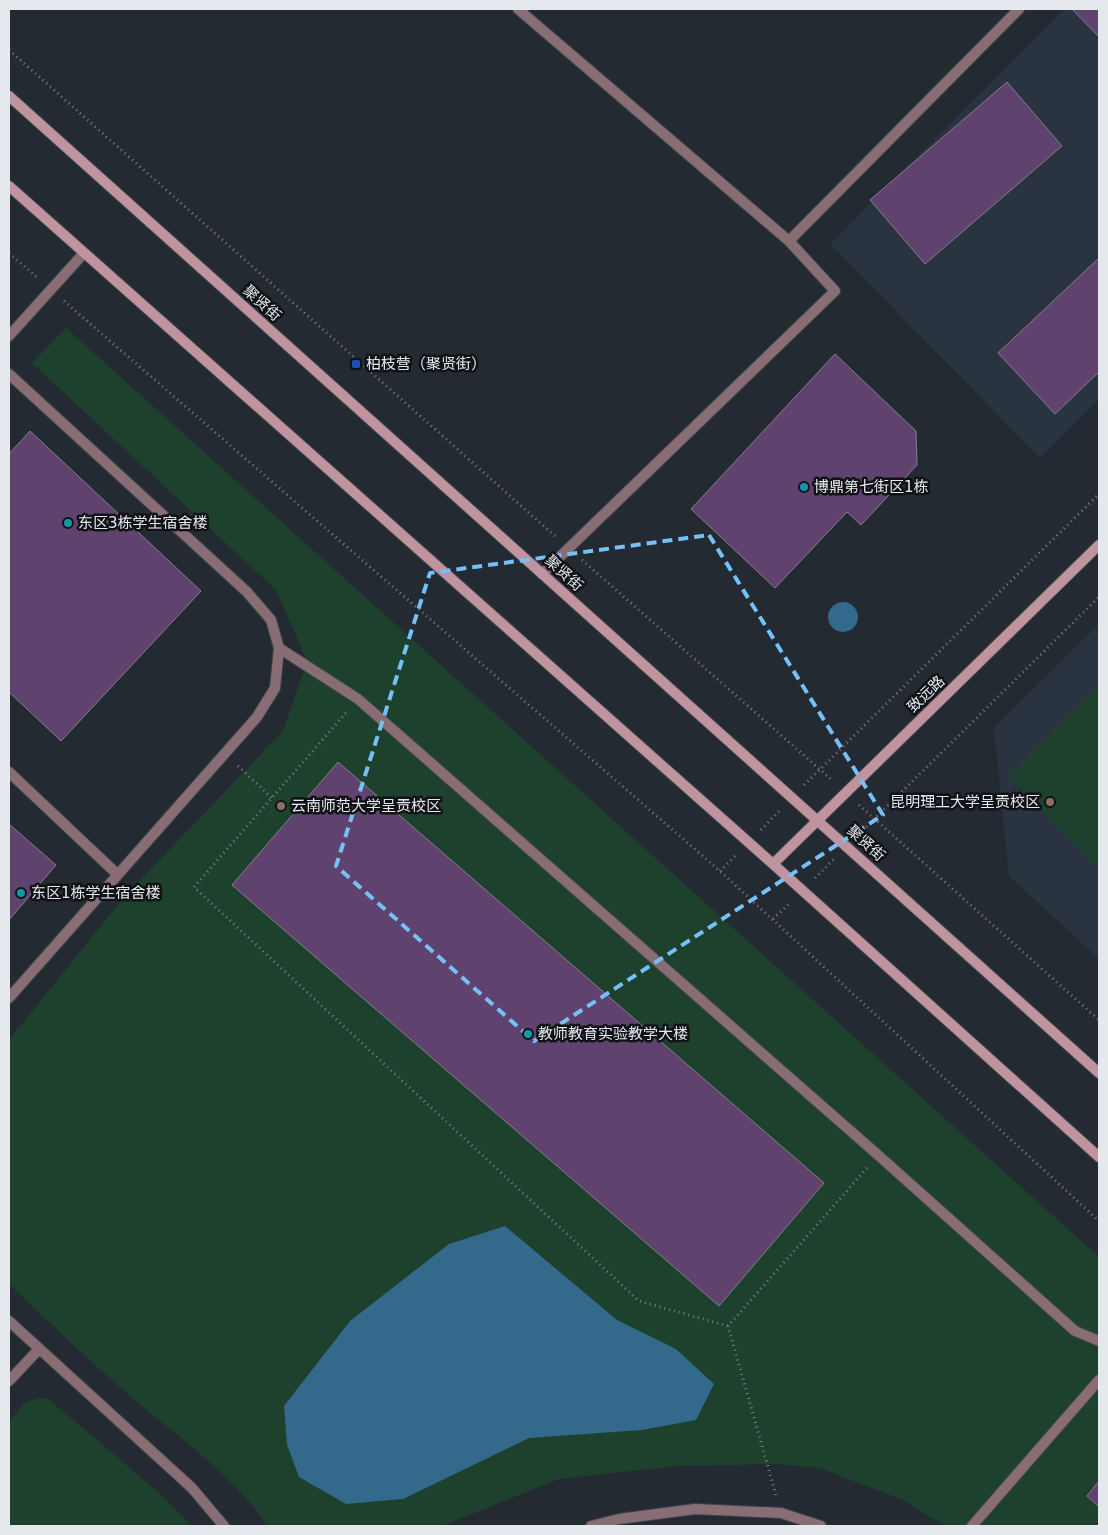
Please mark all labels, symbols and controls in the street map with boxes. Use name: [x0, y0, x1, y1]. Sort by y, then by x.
street label: 聚贤街: [239, 281, 285, 325]
place label: 柏枝营（聚贤街）: [366, 355, 486, 373]
marker: 柏枝营（聚贤街）: [350, 358, 362, 370]
place label: 博鼎第七街区1栋: [814, 478, 929, 496]
marker: 博鼎第七街区1栋: [798, 481, 810, 493]
place label: 东区3栋学生宿舍楼: [78, 514, 208, 532]
marker: 东区3栋学生宿舍楼: [62, 517, 74, 529]
street label: 聚贤街: [541, 551, 587, 595]
street label: 致远路: [904, 672, 948, 716]
place label: 昆明理工大学呈贡校区: [890, 793, 1040, 811]
marker: 昆明理工大学呈贡校区: [1044, 796, 1056, 808]
place label: 云南师范大学呈贡校区: [291, 797, 441, 815]
marker: 云南师范大学呈贡校区: [275, 800, 287, 812]
street label: 聚贤街: [843, 821, 889, 865]
place label: 东区1栋学生宿舍楼: [31, 884, 161, 902]
marker: 东区1栋学生宿舍楼: [15, 887, 27, 899]
place label: 教师教育实验教学大楼: [538, 1025, 688, 1043]
marker: 教师教育实验教学大楼: [522, 1028, 534, 1040]

